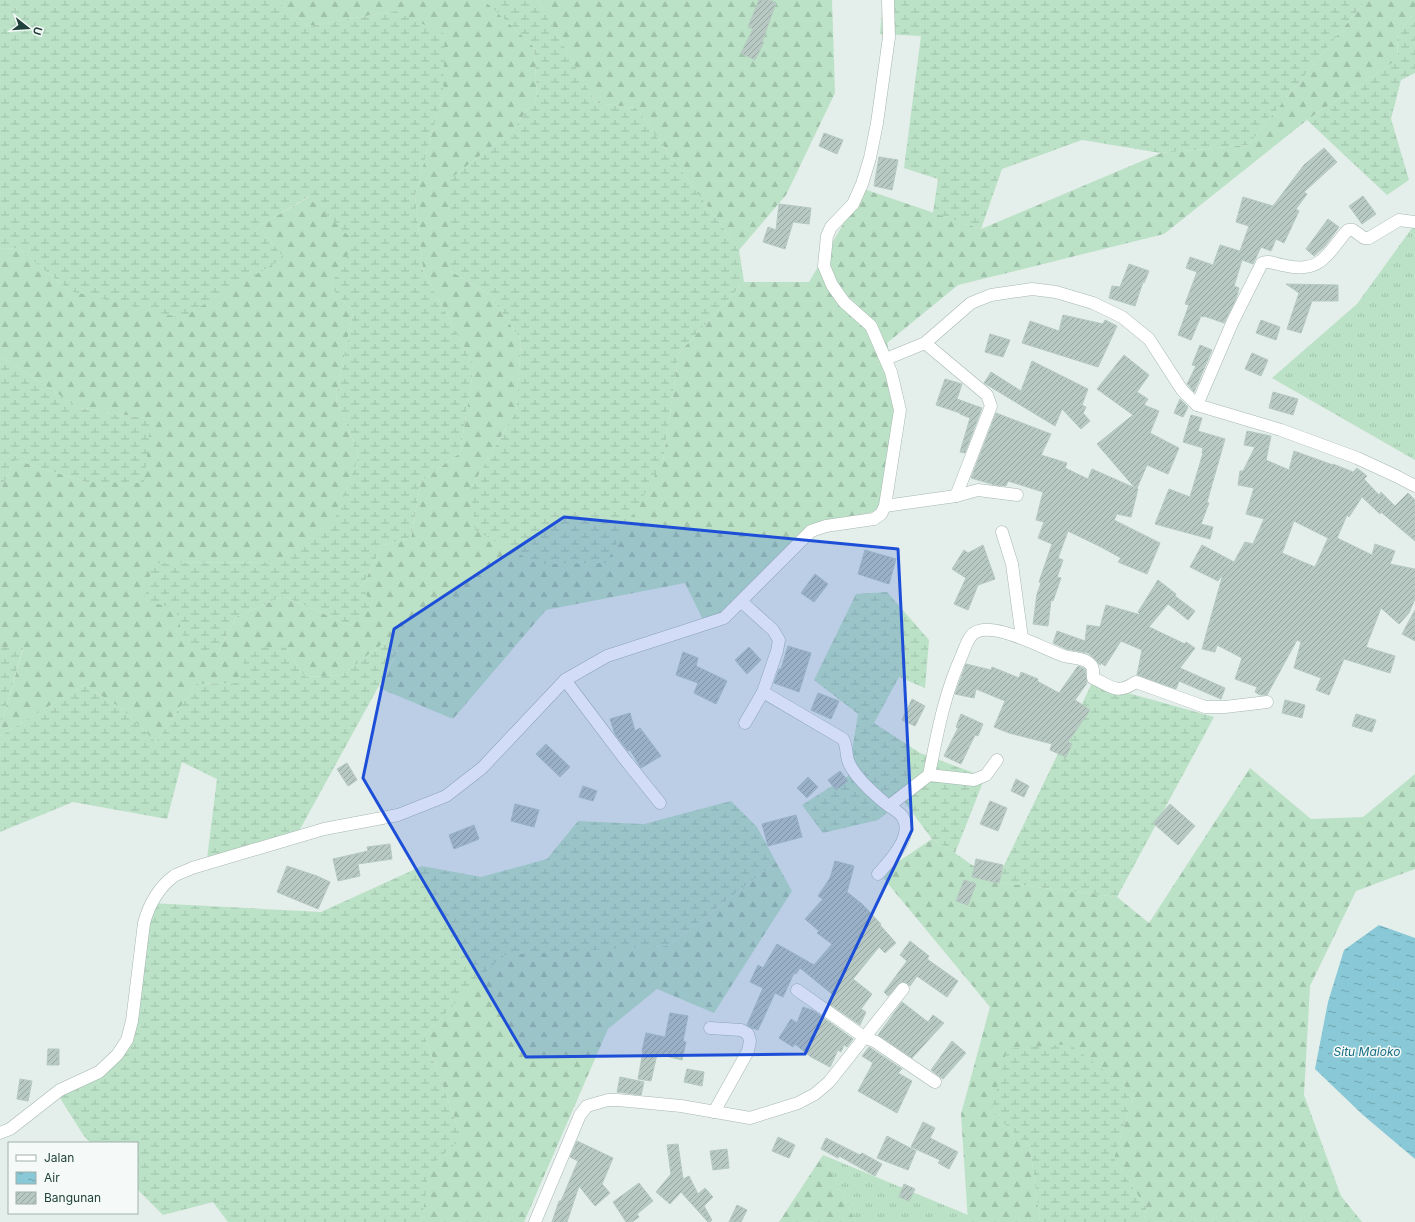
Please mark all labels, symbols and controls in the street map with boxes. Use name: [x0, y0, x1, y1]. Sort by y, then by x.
north arrow: [8, 8, 48, 48]
text: U: [30, 25, 45, 37]
water label: Situ Maloko: [1334, 1044, 1400, 1059]
legend: [8, 1142, 138, 1214]
text: Jalan: [44, 1150, 74, 1165]
text: Air: [44, 1170, 60, 1185]
text: Bangunan: [44, 1190, 101, 1205]

